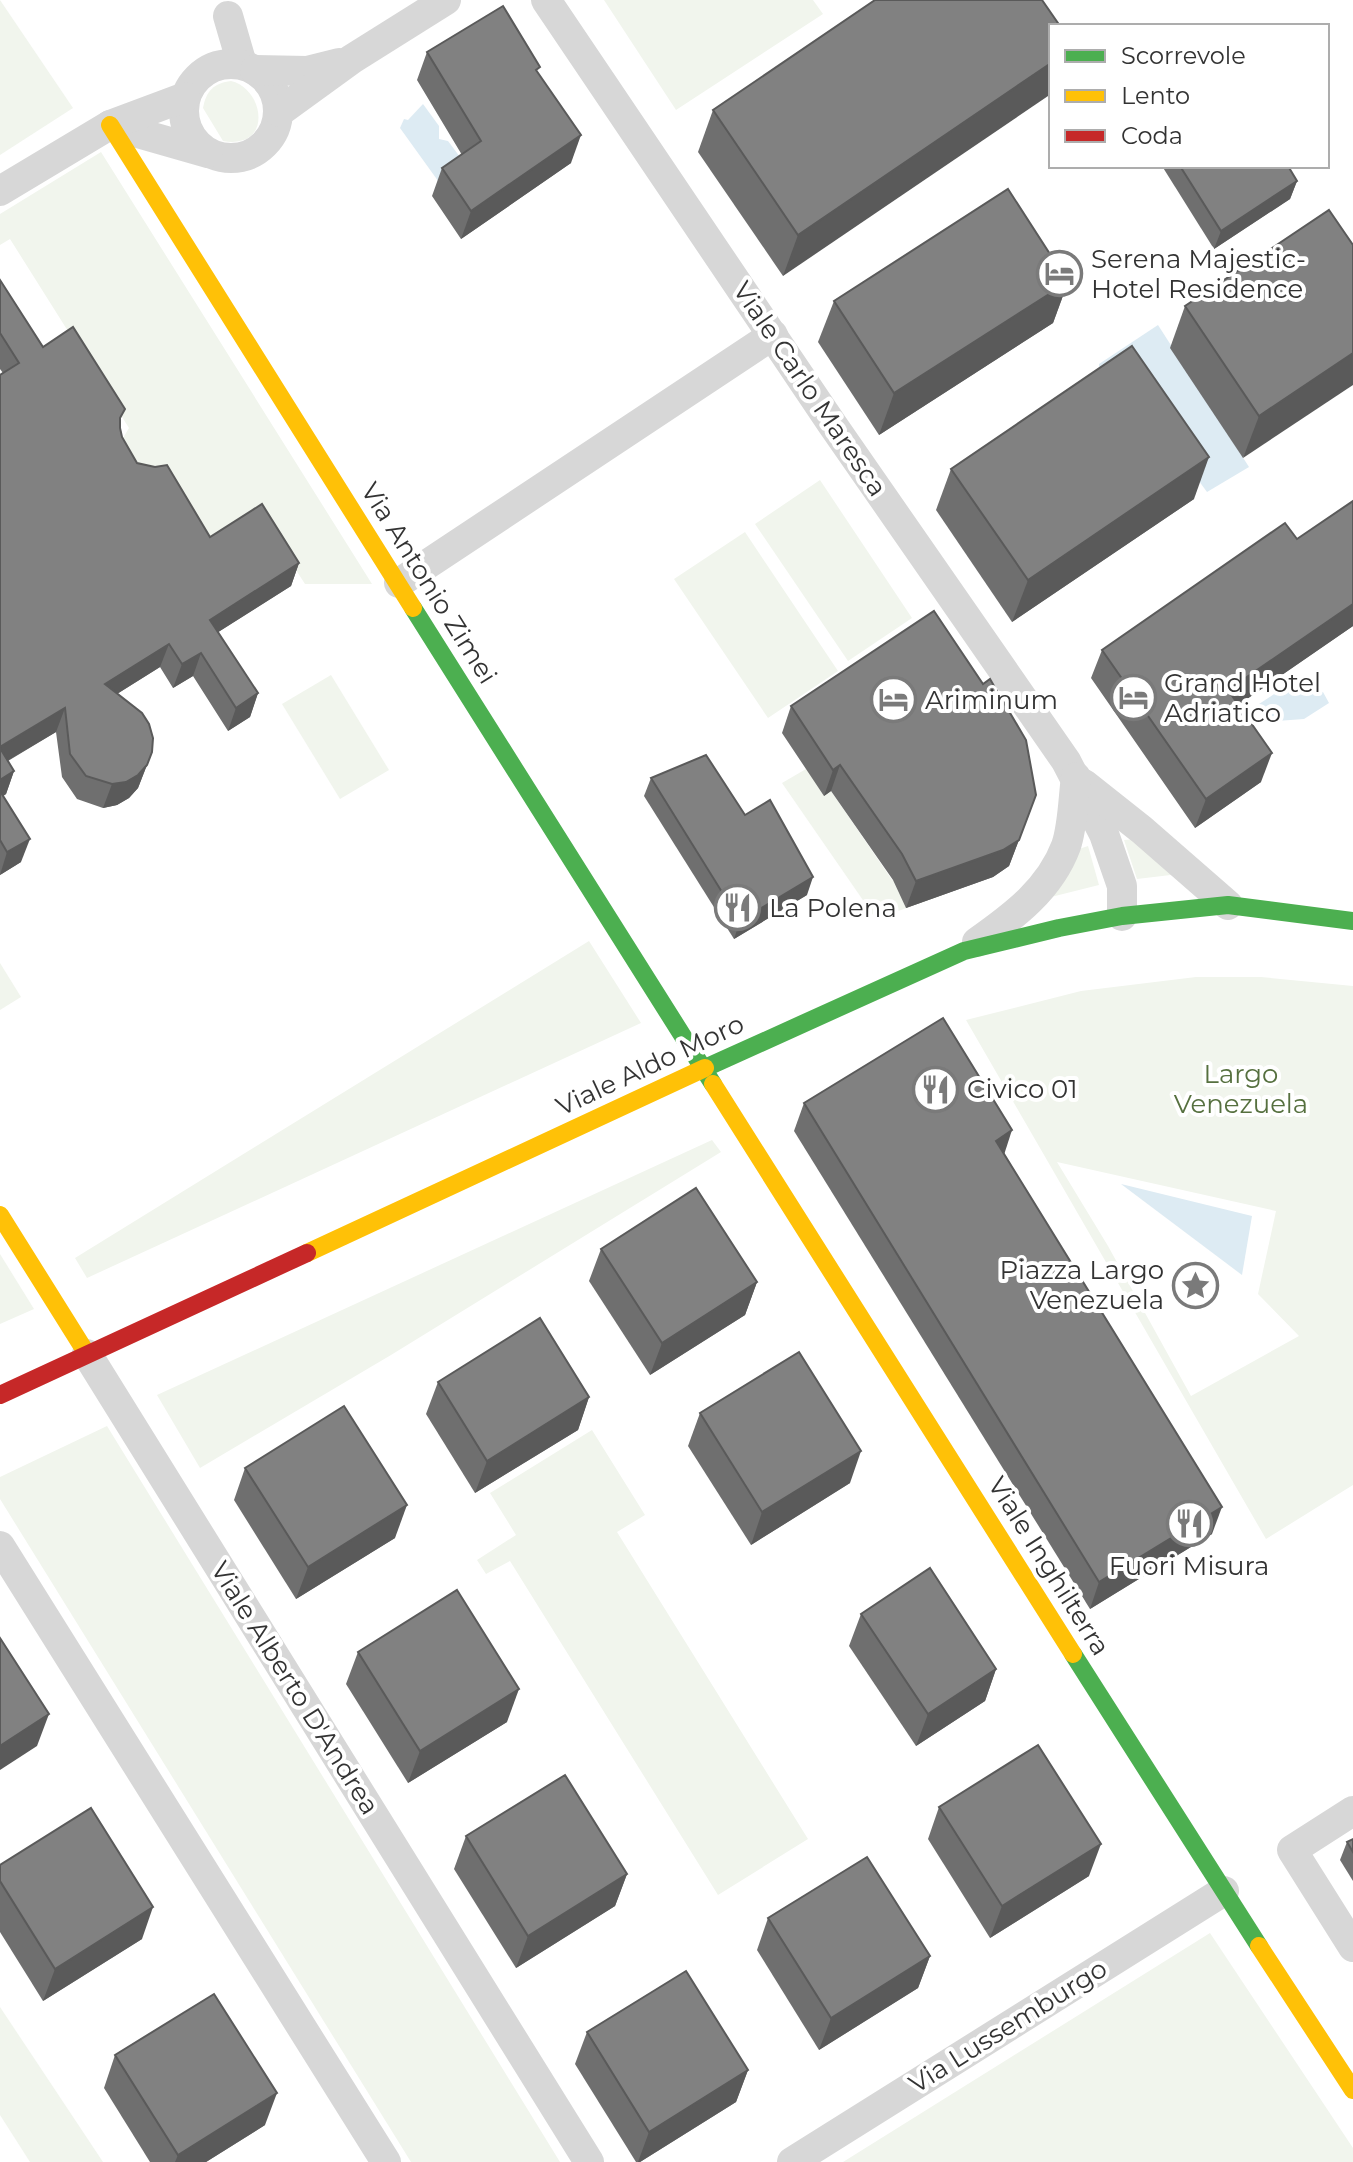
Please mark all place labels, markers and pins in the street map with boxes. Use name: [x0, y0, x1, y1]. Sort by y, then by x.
place label: Serena Majestic- Hotel Residence: [1091, 243, 1306, 305]
hotel icon: Serena Majestic- Hotel Residence: [1036, 250, 1084, 298]
place label: Grand Hotel Adriatico: [1164, 667, 1321, 729]
hotel icon: Grand Hotel Adriatico: [1109, 674, 1157, 722]
hotel icon: Ariminum: [870, 676, 918, 724]
place label: Ariminum: [925, 684, 1058, 716]
restaurant icon: La Polena: [714, 884, 762, 932]
place label: La Polena: [769, 892, 897, 924]
restaurant icon: Civico 01: [912, 1065, 960, 1113]
place label: Civico 01: [967, 1073, 1078, 1105]
place label: Piazza Largo Venezuela: [999, 1254, 1164, 1316]
place icon: Piazza Largo Venezuela: [1171, 1261, 1219, 1309]
restaurant icon: Fuori Misura: [1165, 1499, 1213, 1547]
place label: Fuori Misura: [1109, 1550, 1269, 1582]

